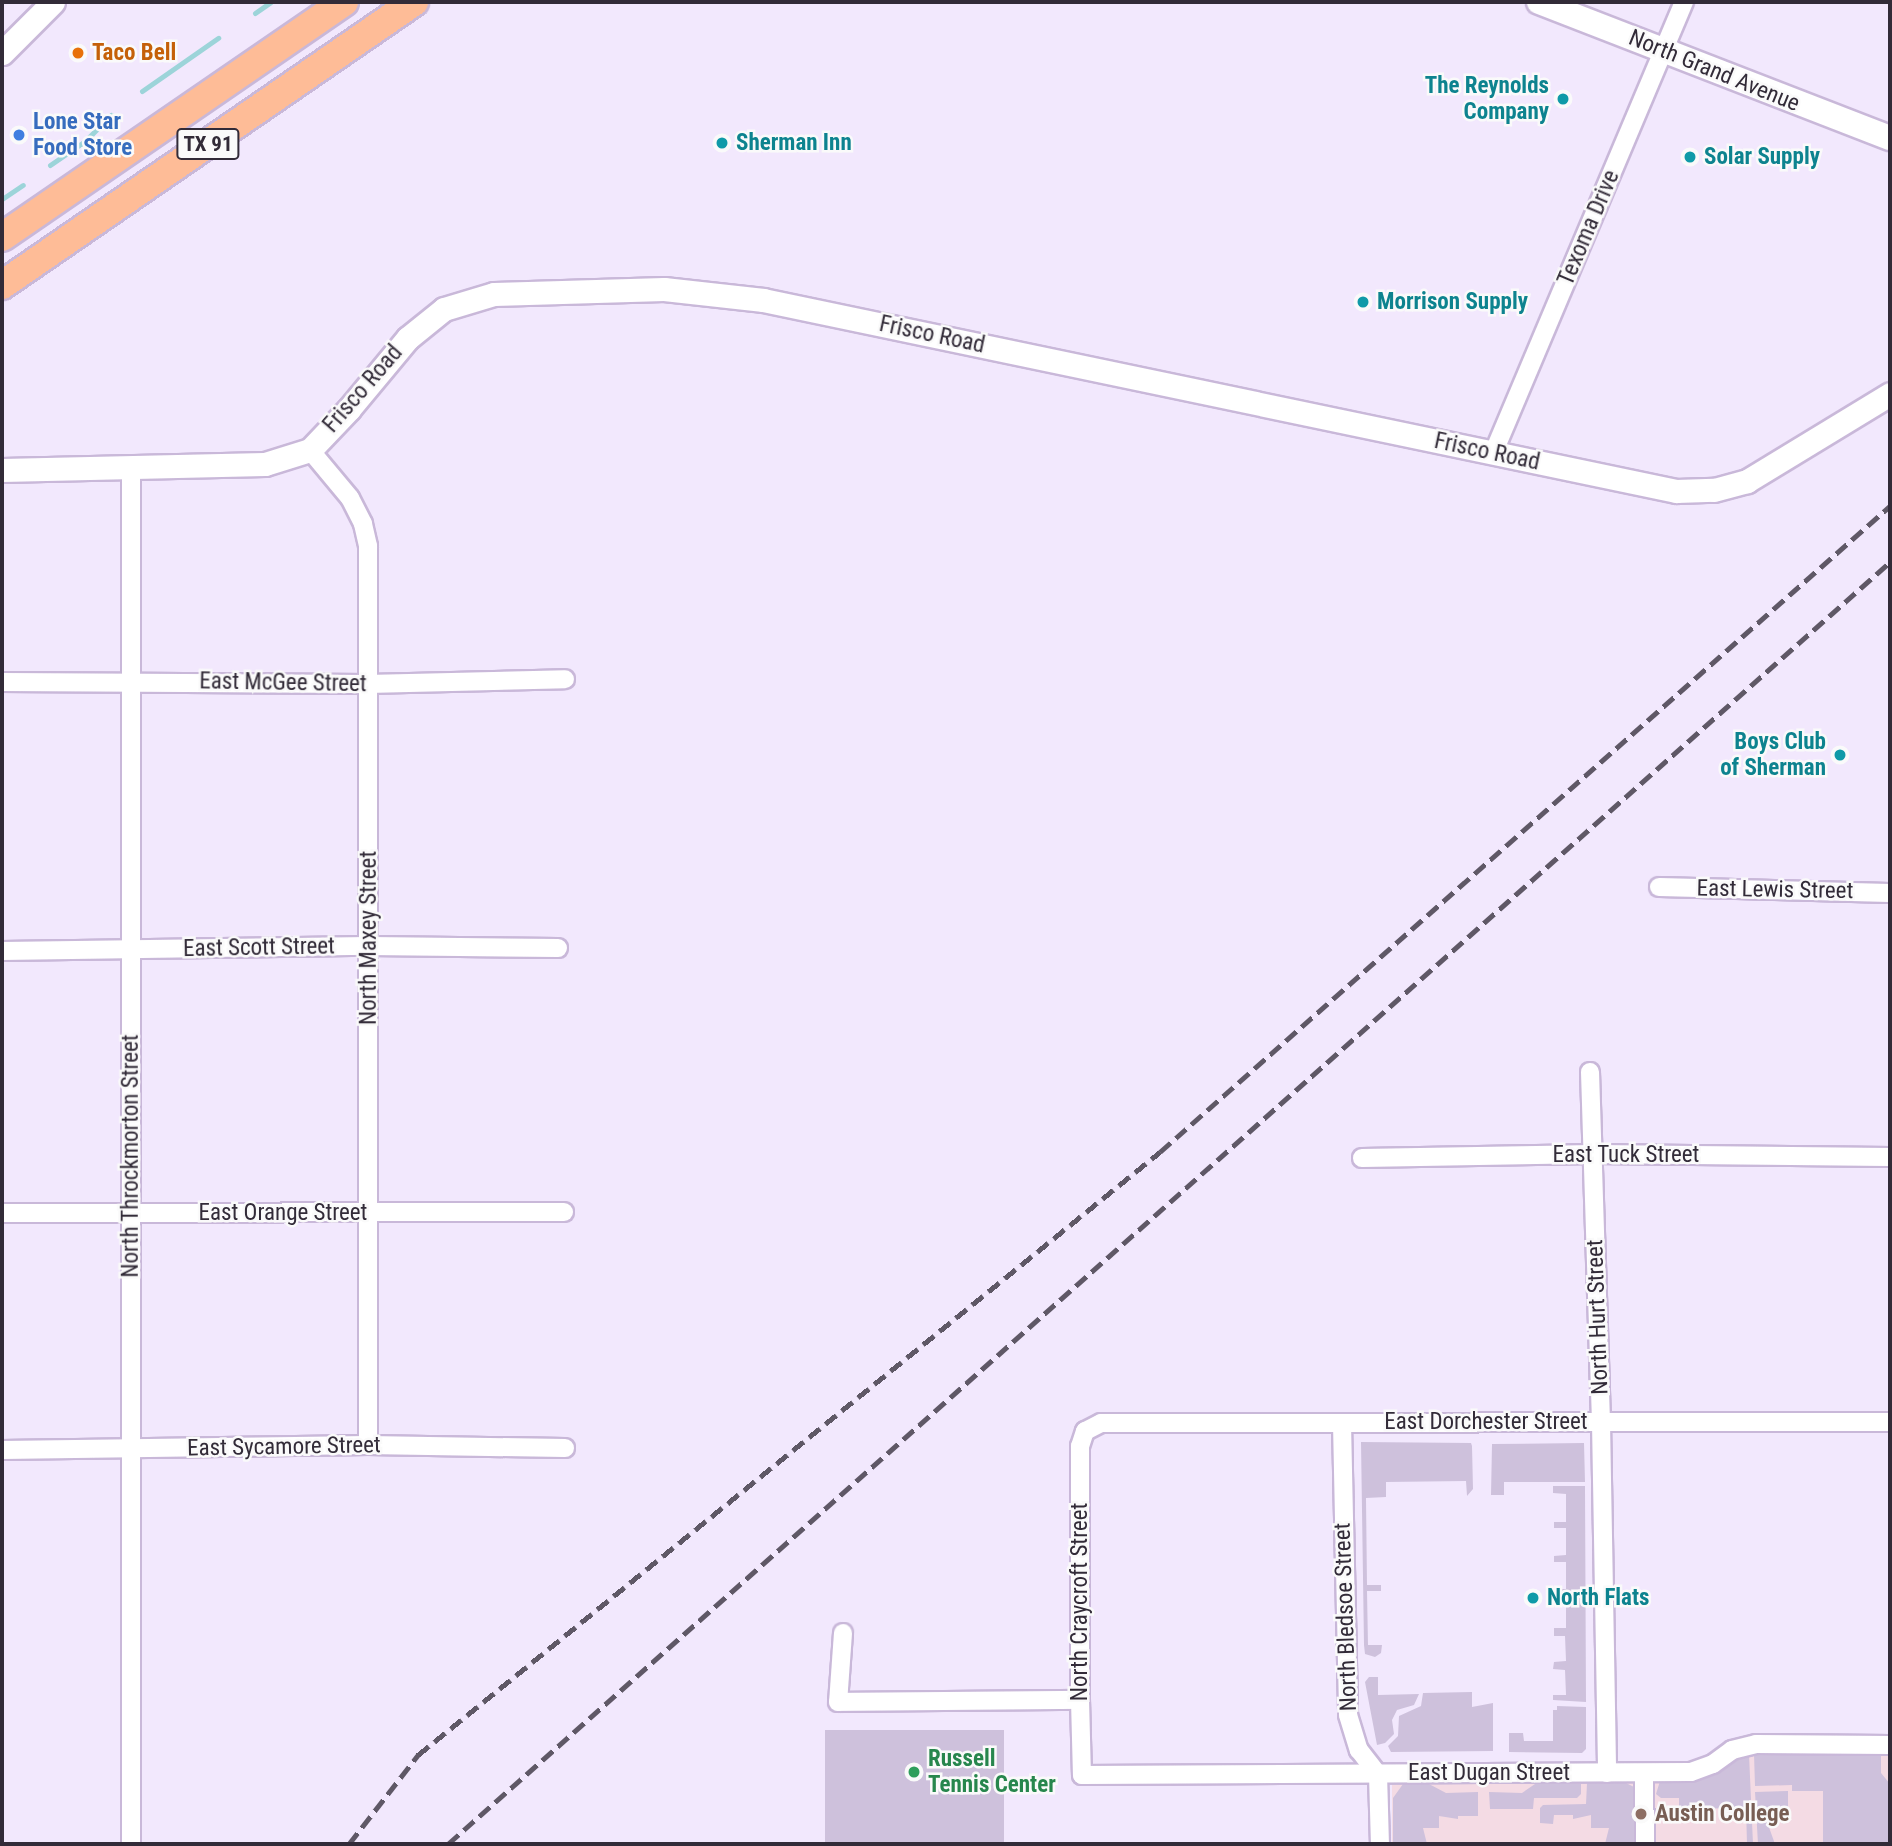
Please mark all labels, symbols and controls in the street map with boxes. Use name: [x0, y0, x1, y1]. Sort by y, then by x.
street label: North Grand Avenue: [1625, 24, 1803, 118]
place label: Taco Bell: [92, 39, 176, 67]
marker: Taco Bell: [70, 45, 86, 61]
place label: The Reynolds Company: [1425, 72, 1549, 126]
marker: The Reynolds Company: [1555, 91, 1571, 107]
place label: Lone Star Food Store: [33, 108, 132, 162]
marker: Lone Star Food Store: [11, 127, 27, 143]
road number: TX 91: [175, 127, 241, 162]
place label: Sherman Inn: [736, 129, 852, 157]
marker: Sherman Inn: [714, 135, 730, 151]
place label: Solar Supply: [1704, 143, 1820, 171]
marker: Solar Supply: [1682, 149, 1698, 165]
street label: Texoma Drive: [1552, 166, 1626, 290]
place label: Morrison Supply: [1377, 288, 1528, 316]
marker: Morrison Supply: [1355, 294, 1371, 310]
street label: Frisco Road: [877, 310, 987, 360]
street label: Frisco Road: [317, 340, 409, 438]
street label: Frisco Road: [1432, 427, 1542, 477]
street label: East McGee Street: [199, 668, 367, 698]
place label: Boys Club of Sherman: [1720, 728, 1826, 782]
marker: Boys Club of Sherman: [1832, 747, 1848, 763]
street label: North Maxey Street: [355, 851, 383, 1025]
street label: East Lewis Street: [1696, 875, 1854, 905]
street label: East Scott Street: [183, 933, 335, 963]
street label: North Throckmorton Street: [117, 1034, 145, 1278]
street label: East Tuck Street: [1552, 1141, 1700, 1169]
street label: East Orange Street: [199, 1199, 367, 1227]
street label: North Hurt Street: [1581, 1239, 1615, 1395]
street label: East Dorchester Street: [1384, 1408, 1588, 1436]
street label: East Sycamore Street: [187, 1432, 381, 1462]
street label: North Craycroft Street: [1066, 1503, 1094, 1701]
street label: North Bledsoe Street: [1329, 1522, 1363, 1712]
place label: North Flats: [1547, 1584, 1649, 1612]
marker: North Flats: [1525, 1590, 1541, 1606]
place label: Russell Tennis Center: [928, 1745, 1056, 1799]
street label: East Dugan Street: [1408, 1759, 1570, 1787]
marker: Russell Tennis Center: [906, 1764, 922, 1780]
place label: Austin College: [1655, 1800, 1790, 1828]
marker: Austin College: [1633, 1806, 1649, 1822]

